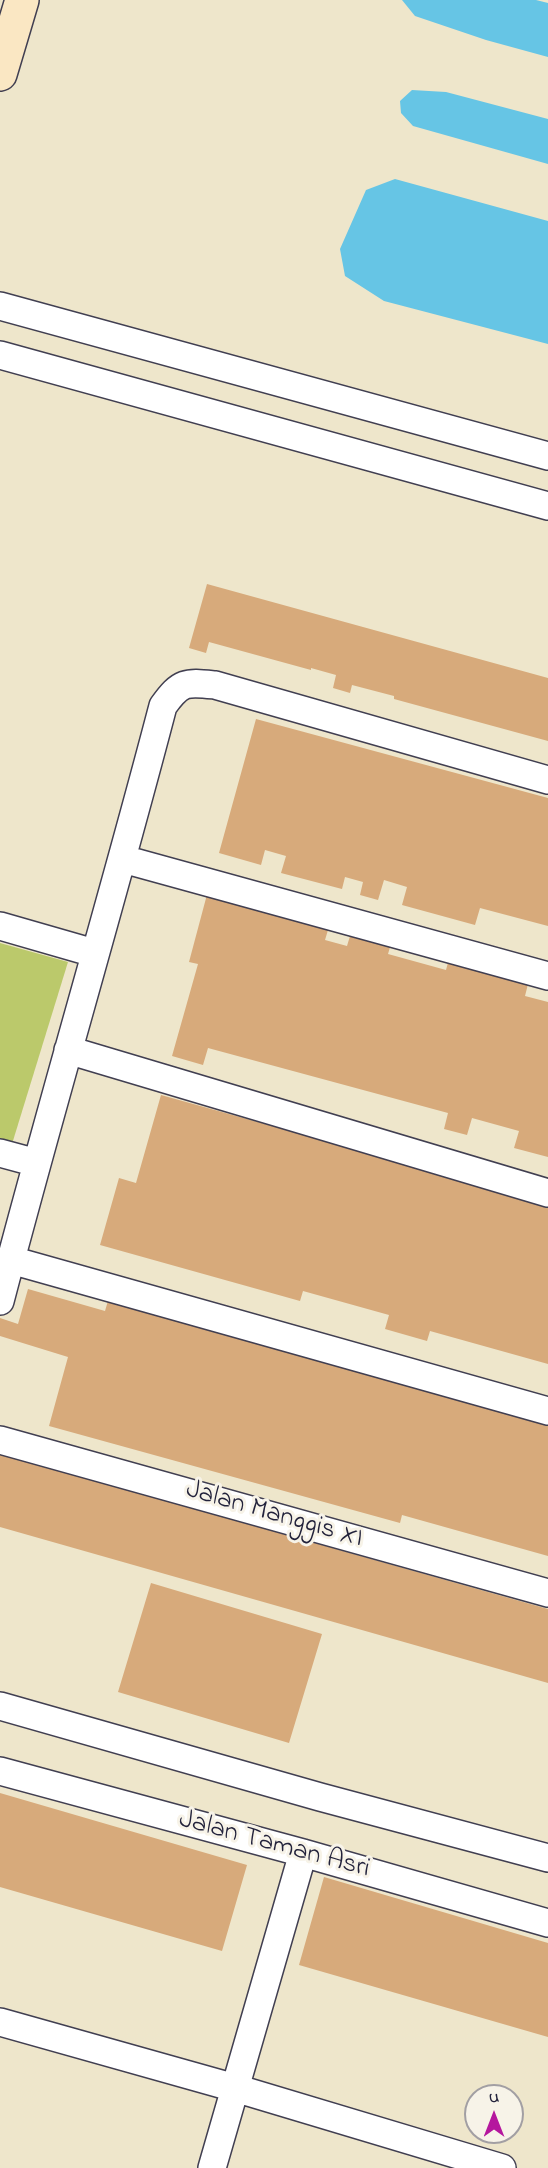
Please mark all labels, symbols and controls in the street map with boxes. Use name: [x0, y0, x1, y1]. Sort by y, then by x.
street label: Jalan Manggis XI: [182, 1475, 366, 1557]
street label: Jalan Taman Asri: [175, 1805, 373, 1887]
north arrow: [464, 2084, 524, 2144]
text: U: [489, 2086, 499, 2110]

